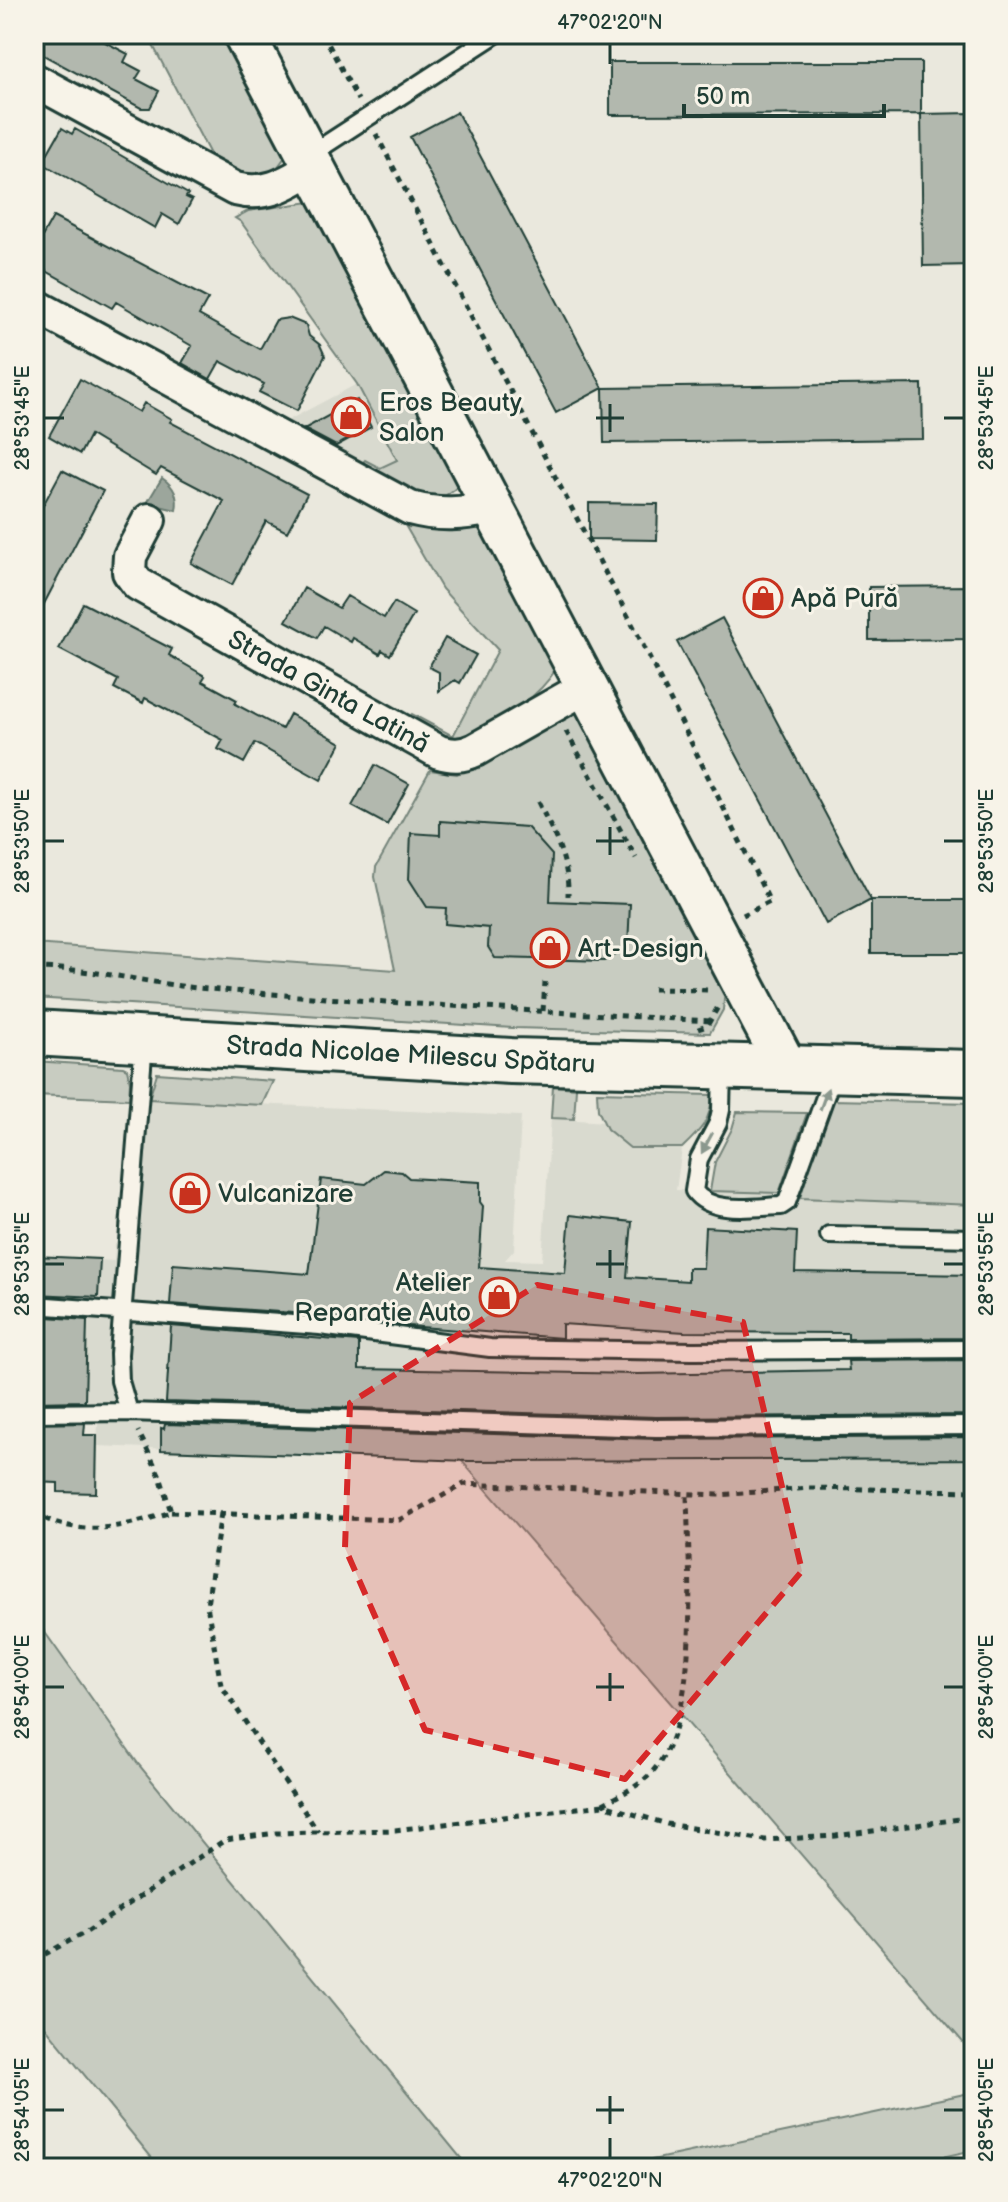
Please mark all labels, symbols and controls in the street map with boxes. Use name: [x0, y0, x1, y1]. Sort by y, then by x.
text: 47°02'20"N: [557, 11, 663, 35]
scale bar: [684, 68, 884, 118]
text: 50 m: [696, 82, 750, 111]
text: 28°53'45"E: [11, 365, 35, 471]
text: 28°53'45"E: [975, 365, 999, 471]
place label: Eros Beauty Salon: [379, 388, 522, 449]
shop icon: Eros Beauty Salon: [330, 396, 372, 438]
shop icon: Apă Pură: [742, 577, 784, 619]
place label: Apă Pură: [791, 584, 898, 615]
street label: Strada Ginta Latină: [222, 624, 434, 761]
text: 28°53'50"E: [11, 789, 35, 893]
text: 28°53'50"E: [975, 789, 999, 893]
shop icon: Art-Design: [529, 927, 571, 969]
place label: Art-Design: [578, 934, 704, 965]
street label: Strada Nicolae Milescu Spătaru: [226, 1030, 596, 1081]
one-way arrow: [818, 1087, 831, 1111]
one-way arrow: [701, 1132, 715, 1154]
shop icon: Vulcanizare: [169, 1172, 211, 1214]
place label: Vulcanizare: [218, 1179, 353, 1210]
text: 28°53'55"E: [11, 1212, 35, 1316]
text: 28°53'55"E: [975, 1212, 999, 1316]
place label: Atelier Reparație Auto: [294, 1268, 472, 1329]
shop icon: Atelier Reparație Auto: [478, 1276, 520, 1318]
text: 28°54'00"E: [11, 1635, 35, 1739]
text: 28°54'00"E: [975, 1635, 999, 1739]
text: 28°54'05"E: [11, 2058, 35, 2162]
text: 28°54'05"E: [975, 2058, 999, 2162]
text: 47°02'20"N: [557, 2169, 663, 2193]

